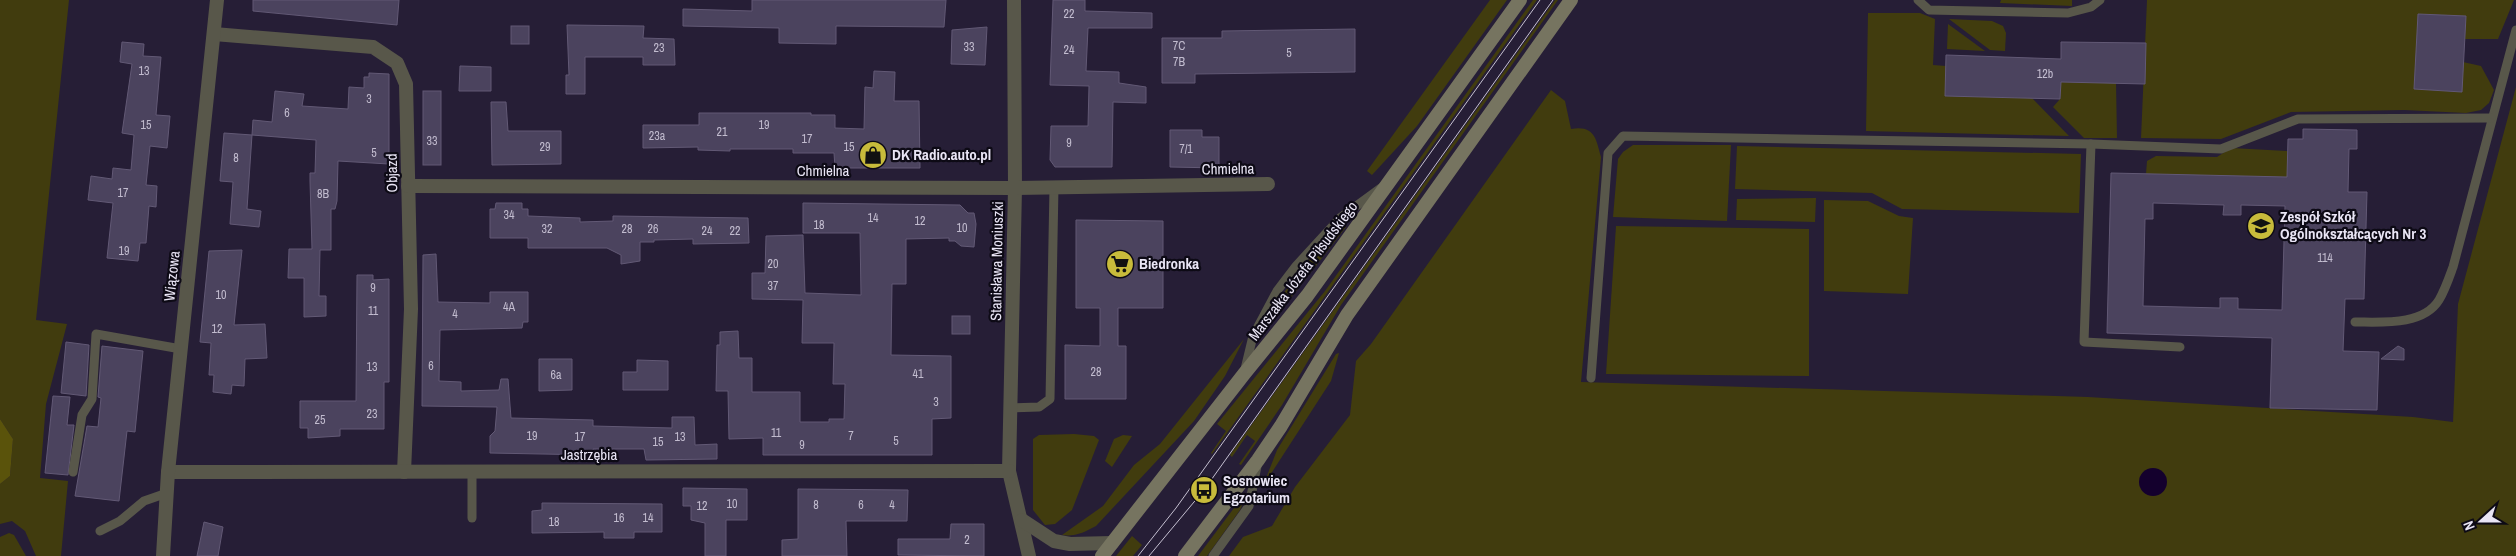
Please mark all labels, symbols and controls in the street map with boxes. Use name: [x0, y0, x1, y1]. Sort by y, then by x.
house number: 22: [1064, 6, 1074, 22]
house number: 7C: [1173, 38, 1185, 54]
house number: 33: [964, 39, 974, 55]
house number: 23: [654, 40, 664, 56]
house number: 24: [1064, 42, 1075, 58]
house number: 5: [1286, 45, 1292, 61]
house number: 7B: [1173, 54, 1185, 70]
house number: 13: [139, 63, 149, 79]
house number: 12b: [2037, 66, 2053, 82]
house number: 3: [366, 91, 372, 107]
house number: 6: [284, 105, 290, 121]
house number: 15: [141, 117, 152, 133]
house number: 19: [759, 117, 769, 133]
house number: 21: [717, 124, 728, 140]
house number: 23a: [649, 128, 666, 144]
house number: 17: [802, 131, 813, 147]
house number: 33: [427, 133, 437, 149]
house number: 9: [1066, 135, 1072, 151]
house number: 29: [540, 139, 550, 155]
house number: 15: [844, 139, 855, 155]
shop icon: DK Radio.auto.pl: [858, 140, 888, 170]
house number: 7/1: [1179, 141, 1193, 157]
place label: DK Radio.auto.pl: [892, 144, 991, 165]
house number: 5: [371, 145, 377, 161]
house number: 8: [233, 150, 239, 166]
street label: Objazd: [381, 153, 402, 193]
street label: Chmielna: [1201, 158, 1255, 179]
street label: Chmielna: [797, 160, 849, 181]
house number: 17: [118, 185, 129, 201]
house number: 8B: [317, 186, 329, 202]
street label: Marszałka Józefa Piłsudskiego: [1243, 197, 1362, 345]
street label: Stanisława Moniuszki: [985, 201, 1008, 321]
place label: Zespół Szkół Ogólnokształcących Nr 3: [2280, 206, 2426, 244]
house number: 34: [504, 207, 515, 223]
house number: 14: [868, 210, 879, 226]
school or university icon: Zespół Szkół Ogólnokształcących Nr 3: [2246, 211, 2276, 241]
house number: 12: [915, 213, 925, 229]
house number: 18: [814, 217, 824, 233]
house number: 10: [957, 220, 967, 236]
house number: 32: [542, 221, 552, 237]
house number: 28: [622, 221, 632, 237]
house number: 26: [648, 221, 658, 237]
house number: 24: [702, 223, 713, 239]
house number: 22: [730, 223, 740, 239]
house number: 19: [119, 243, 129, 259]
supermarket icon: Biedronka: [1105, 249, 1135, 279]
street label: Wiązowa: [158, 250, 185, 302]
house number: 114: [2317, 250, 2333, 266]
place label: Biedronka: [1139, 253, 1199, 274]
house number: 20: [768, 256, 778, 272]
house number: 37: [768, 278, 779, 294]
house number: 9: [370, 280, 376, 296]
house number: 10: [216, 287, 226, 303]
house number: 4A: [503, 299, 515, 315]
house number: 11: [368, 303, 379, 319]
house number: 4: [452, 306, 458, 322]
house number: 12: [212, 321, 222, 337]
house number: 6: [428, 358, 434, 374]
house number: 13: [367, 359, 377, 375]
house number: 28: [1091, 364, 1101, 380]
house number: 41: [913, 366, 924, 382]
house number: 6a: [551, 367, 562, 383]
house number: 3: [933, 394, 939, 410]
house number: 23: [367, 406, 377, 422]
house number: 25: [315, 412, 326, 428]
house number: 11: [771, 425, 782, 441]
house number: 19: [527, 428, 537, 444]
house number: 7: [848, 428, 854, 444]
house number: 17: [575, 429, 586, 445]
house number: 13: [675, 429, 685, 445]
house number: 5: [893, 433, 899, 449]
house number: 15: [653, 434, 664, 450]
house number: 9: [799, 437, 805, 453]
street label: Jastrzębia: [561, 444, 618, 465]
place label: Sosnowiec Egzotarium: [1223, 470, 1290, 508]
bus stop icon: Sosnowiec Egzotarium: [1189, 475, 1219, 505]
house number: 10: [727, 496, 737, 512]
north arrow: [2456, 496, 2506, 546]
house number: 8: [813, 497, 819, 513]
house number: 6: [858, 497, 864, 513]
house number: 4: [889, 497, 895, 513]
house number: 12: [697, 498, 707, 514]
house number: 16: [614, 510, 624, 526]
house number: 14: [643, 510, 654, 526]
house number: 18: [549, 514, 559, 530]
text: N: [2459, 519, 2479, 533]
house number: 2: [964, 532, 970, 548]

